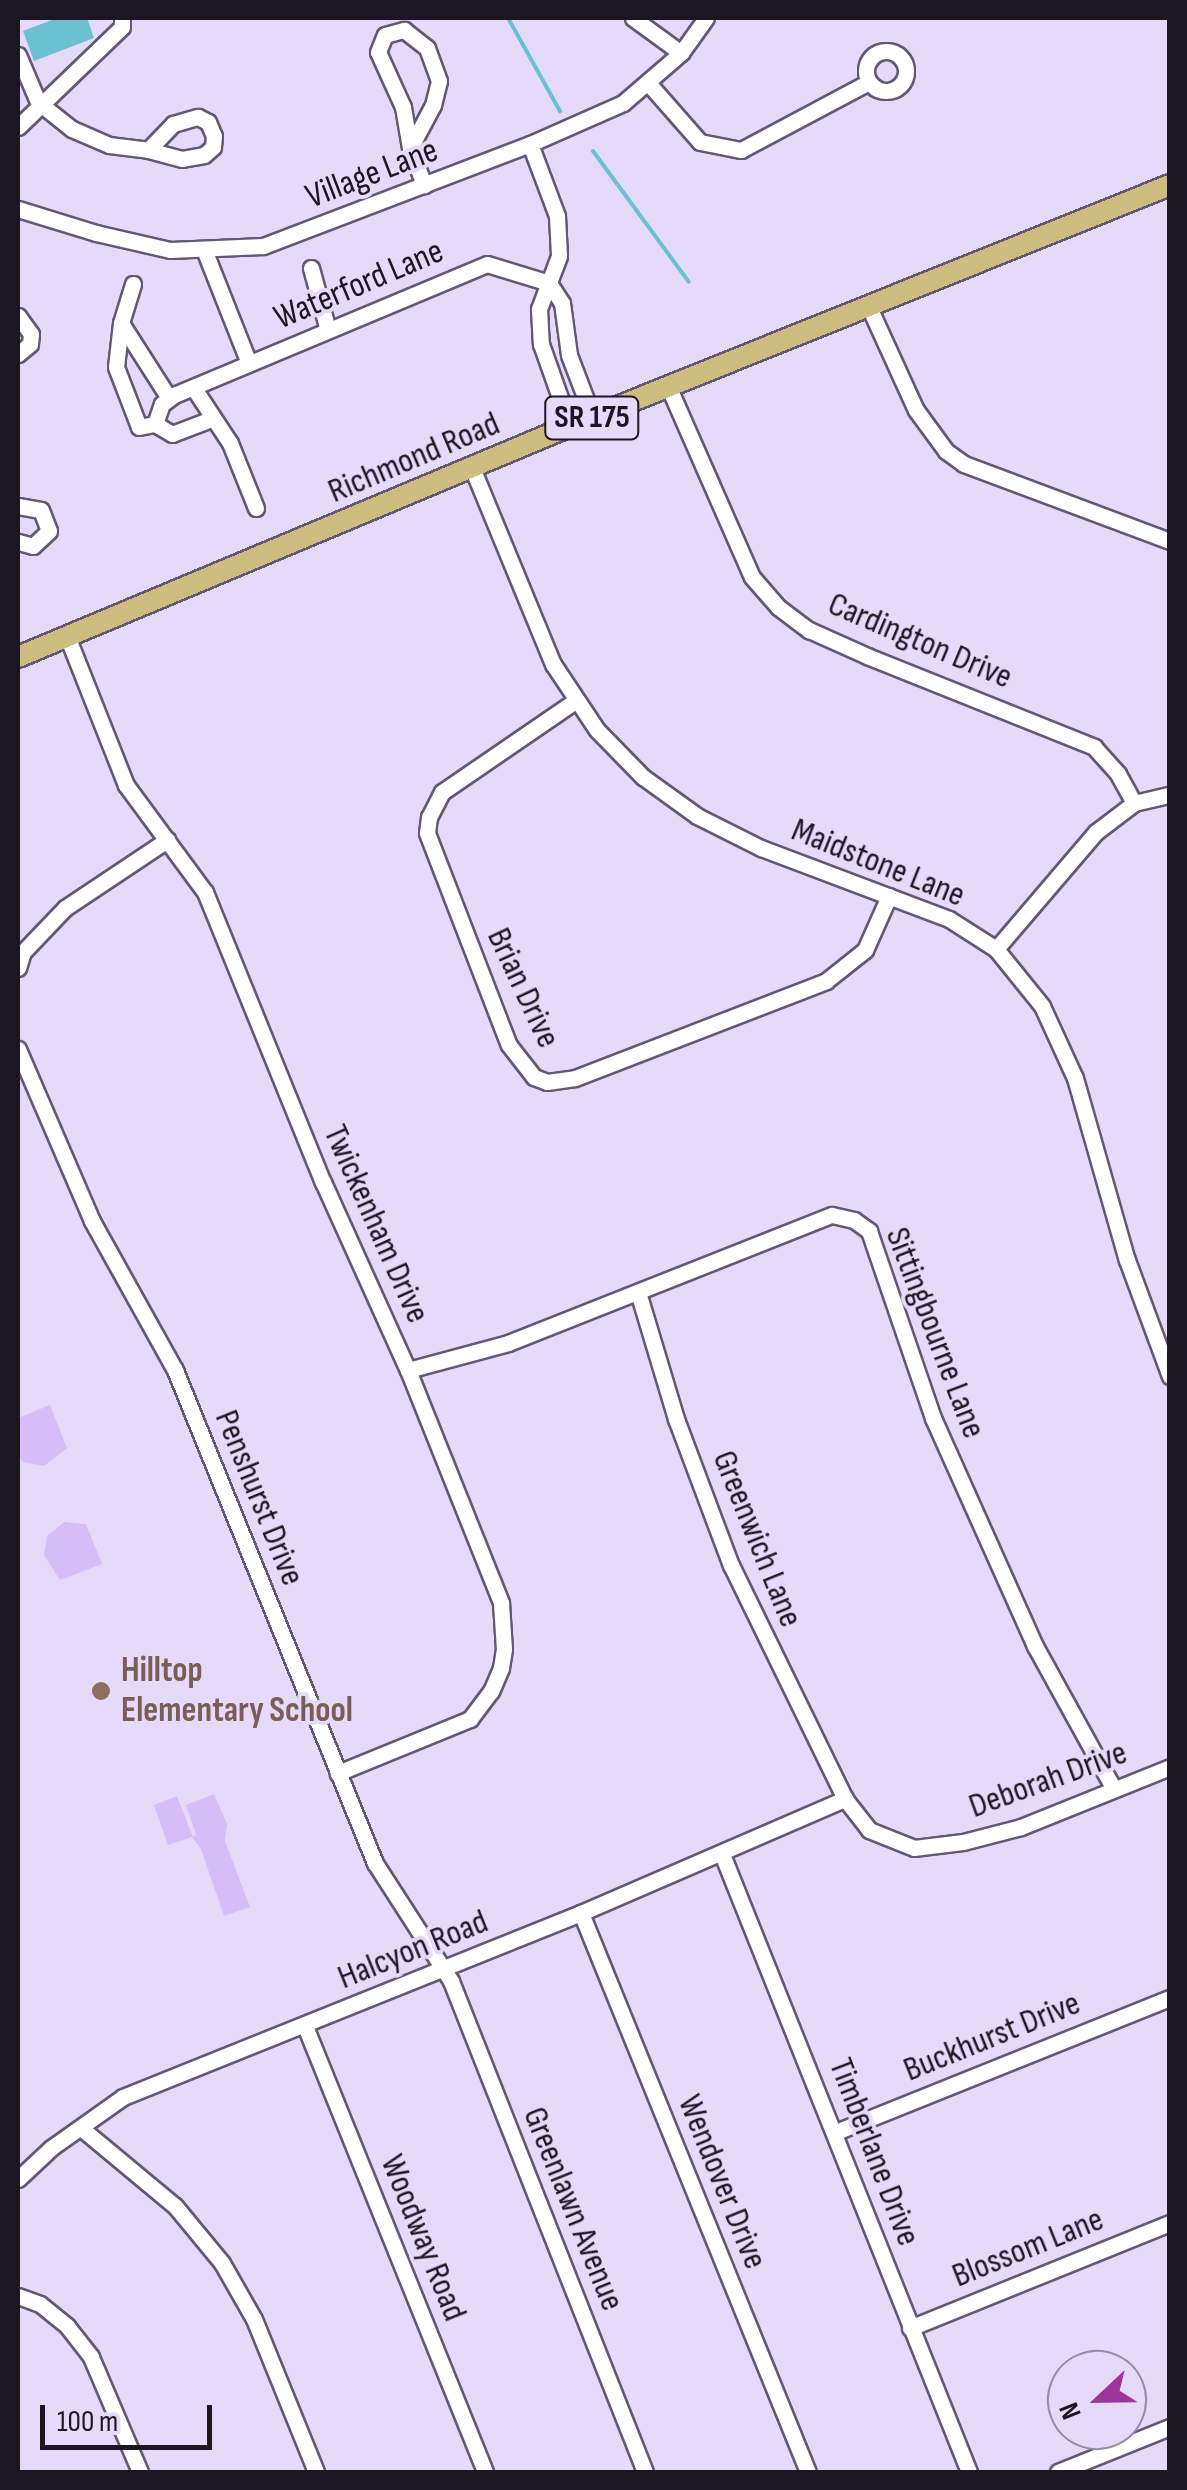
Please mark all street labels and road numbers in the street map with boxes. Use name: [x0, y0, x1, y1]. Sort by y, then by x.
street label: Village Lane: [300, 130, 444, 218]
street label: Waterford Lane: [268, 231, 450, 339]
road number: SR 175: [542, 391, 642, 445]
street label: Richmond Road: [322, 403, 506, 513]
street label: Cardington Drive: [822, 583, 1018, 699]
street label: Maidstone Lane: [785, 809, 971, 917]
street label: Brian Drive: [477, 921, 569, 1055]
street label: Twickenham Drive: [314, 1119, 438, 1329]
street label: Sittingbourne Lane: [876, 1222, 994, 1444]
street label: Penshurst Drive: [205, 1404, 313, 1592]
street label: Greenwich Lane: [703, 1445, 811, 1633]
street label: Deborah Drive: [963, 1732, 1133, 1828]
street label: Halcyon Road: [332, 1901, 494, 1999]
street label: Buckhurst Drive: [898, 1983, 1086, 2091]
street label: Timberlane Drive: [819, 2052, 929, 2252]
street label: Wendover Drive: [668, 2089, 776, 2275]
street label: Greenlawn Avenue: [513, 2101, 633, 2317]
street label: Woodway Road: [371, 2149, 475, 2327]
street label: Blossom Lane: [946, 2199, 1110, 2297]

